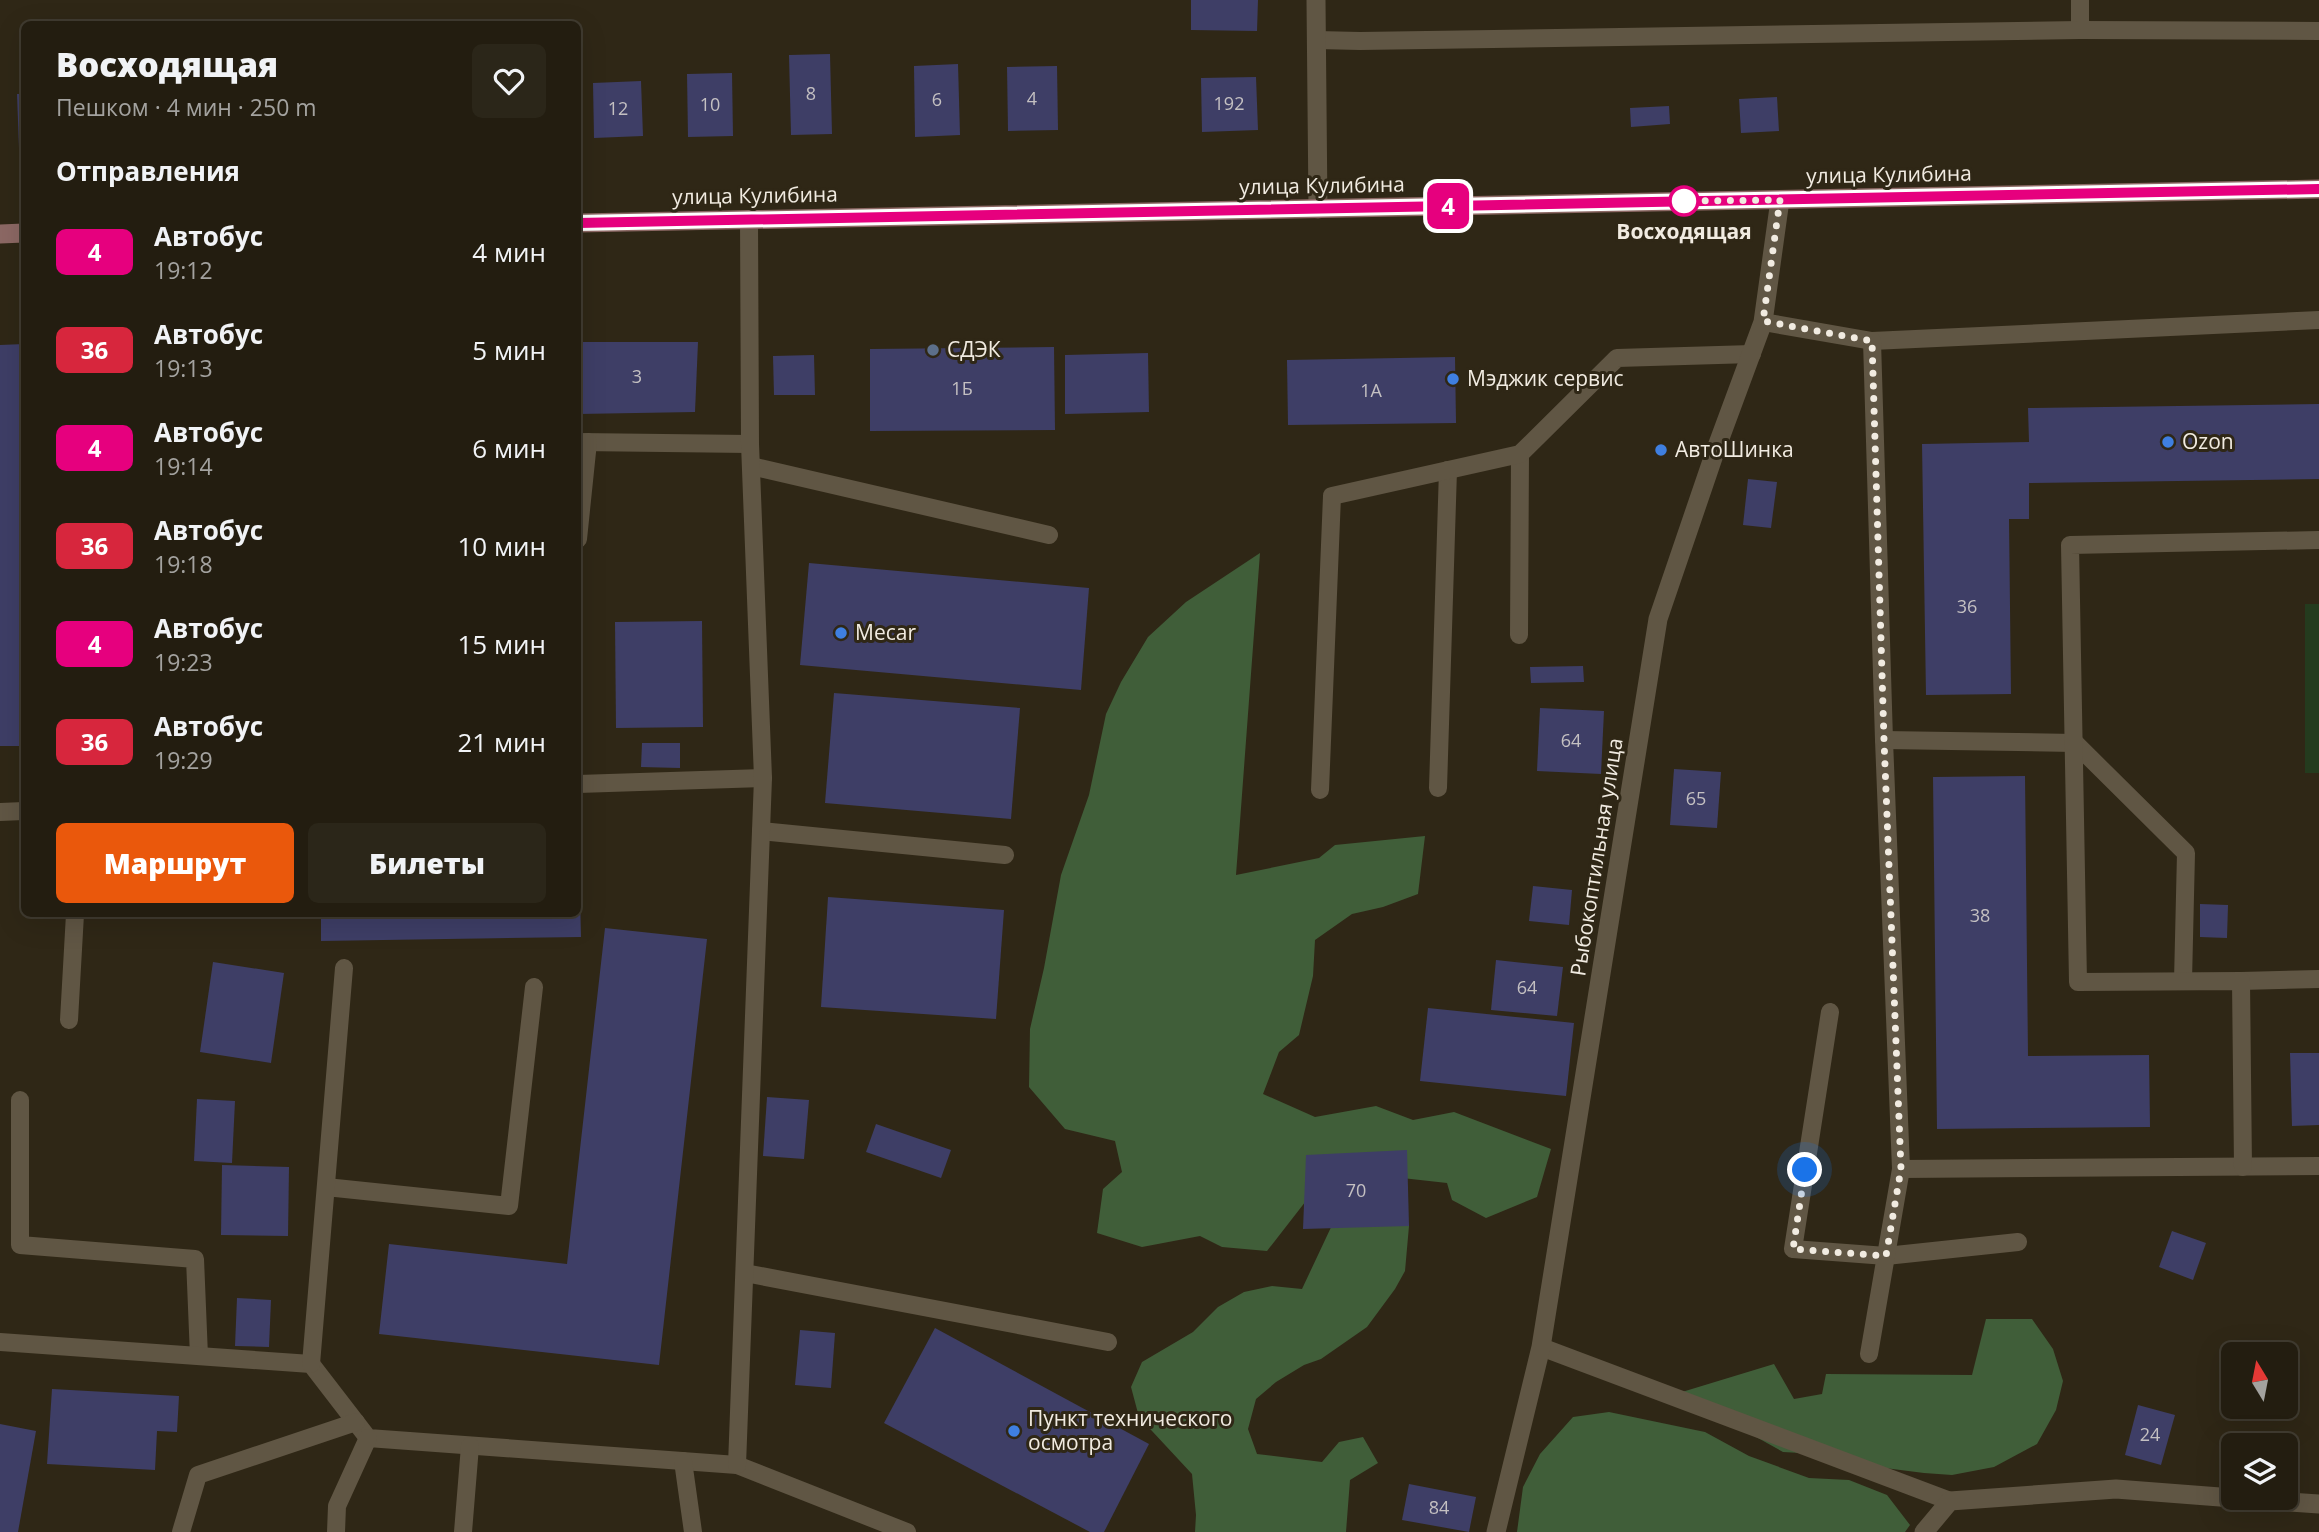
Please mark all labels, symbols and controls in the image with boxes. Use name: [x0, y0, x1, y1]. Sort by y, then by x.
text: Восходящая: [56, 42, 278, 87]
button: heart: [472, 44, 546, 118]
house number: 8: [806, 81, 816, 105]
house number: 4: [1027, 86, 1037, 110]
house number: 6: [932, 87, 942, 111]
text: Пешком · 4 мин · 250 m: [56, 91, 317, 123]
house number: 192: [1214, 91, 1244, 115]
house number: 10: [700, 92, 720, 116]
house number: 12: [608, 96, 628, 120]
text: Отправления: [56, 153, 240, 189]
street label: улица Кулибина: [1806, 159, 1972, 189]
street label: улица Кулибина: [1239, 170, 1405, 200]
street label: улица Кулибина: [672, 180, 838, 210]
line badge: 4: [1425, 183, 1471, 229]
marker: Восходящая: [1669, 186, 1699, 216]
text: 4: [1441, 189, 1455, 222]
place label: Восходящая: [1616, 217, 1752, 245]
text: Автобус: [154, 218, 263, 254]
text: 4 мин: [472, 234, 546, 270]
text: 4: [88, 235, 101, 268]
text: 19:12: [154, 254, 213, 286]
text: Автобус: [154, 316, 263, 352]
text: 5 мин: [472, 332, 546, 368]
text: 36: [81, 333, 108, 366]
place label: СДЭК: [947, 335, 1001, 363]
marker: СДЭК: [925, 342, 941, 358]
text: 19:13: [154, 352, 213, 384]
house number: 3: [632, 364, 642, 388]
place label: Мэджик сервис: [1467, 364, 1624, 392]
marker: Мэджик сервис: [1445, 371, 1461, 387]
house number: 1Б: [951, 376, 973, 400]
house number: 1А: [1360, 378, 1382, 402]
text: Автобус: [154, 414, 263, 450]
place label: Ozon: [2182, 427, 2234, 455]
text: 6 мин: [472, 430, 546, 466]
text: 4: [88, 431, 101, 464]
marker: Ozon: [2160, 434, 2176, 450]
place label: АвтоШинка: [1675, 435, 1794, 463]
marker: АвтоШинка: [1653, 442, 1669, 458]
text: 19:14: [154, 450, 213, 482]
text: Автобус: [154, 512, 263, 548]
text: 10 мин: [457, 528, 546, 564]
text: 36: [81, 529, 108, 562]
text: 19:18: [154, 548, 213, 580]
house number: 36: [1957, 594, 1977, 618]
text: Автобус: [154, 610, 263, 646]
place label: Mecar: [855, 618, 916, 646]
marker: Mecar: [833, 625, 849, 641]
text: 15 мин: [457, 626, 546, 662]
text: 4: [88, 627, 101, 660]
text: 19:23: [154, 646, 213, 678]
text: Автобус: [154, 708, 263, 744]
text: 21 мин: [457, 724, 546, 760]
text: 36: [81, 725, 108, 758]
house number: 64: [1561, 728, 1581, 752]
street label: Рыбокоптильная улица: [1563, 736, 1629, 978]
text: 19:29: [154, 744, 213, 776]
house number: 65: [1686, 786, 1706, 810]
button: Маршрут: [56, 823, 294, 903]
button: Билеты: [308, 823, 546, 903]
house number: 38: [1970, 903, 1990, 927]
house number: 64: [1517, 975, 1537, 999]
your location: [1787, 1152, 1822, 1187]
house number: 70: [1346, 1178, 1366, 1202]
north arrow: [2221, 1342, 2298, 1419]
map controls: [2221, 1342, 2298, 1510]
place label: Пункт технического осмотра: [1028, 1404, 1232, 1456]
house number: 24: [2140, 1422, 2160, 1446]
marker: Пункт технического осмотра: [1006, 1423, 1022, 1439]
button: layers: [2221, 1433, 2298, 1510]
house number: 84: [1429, 1495, 1449, 1519]

